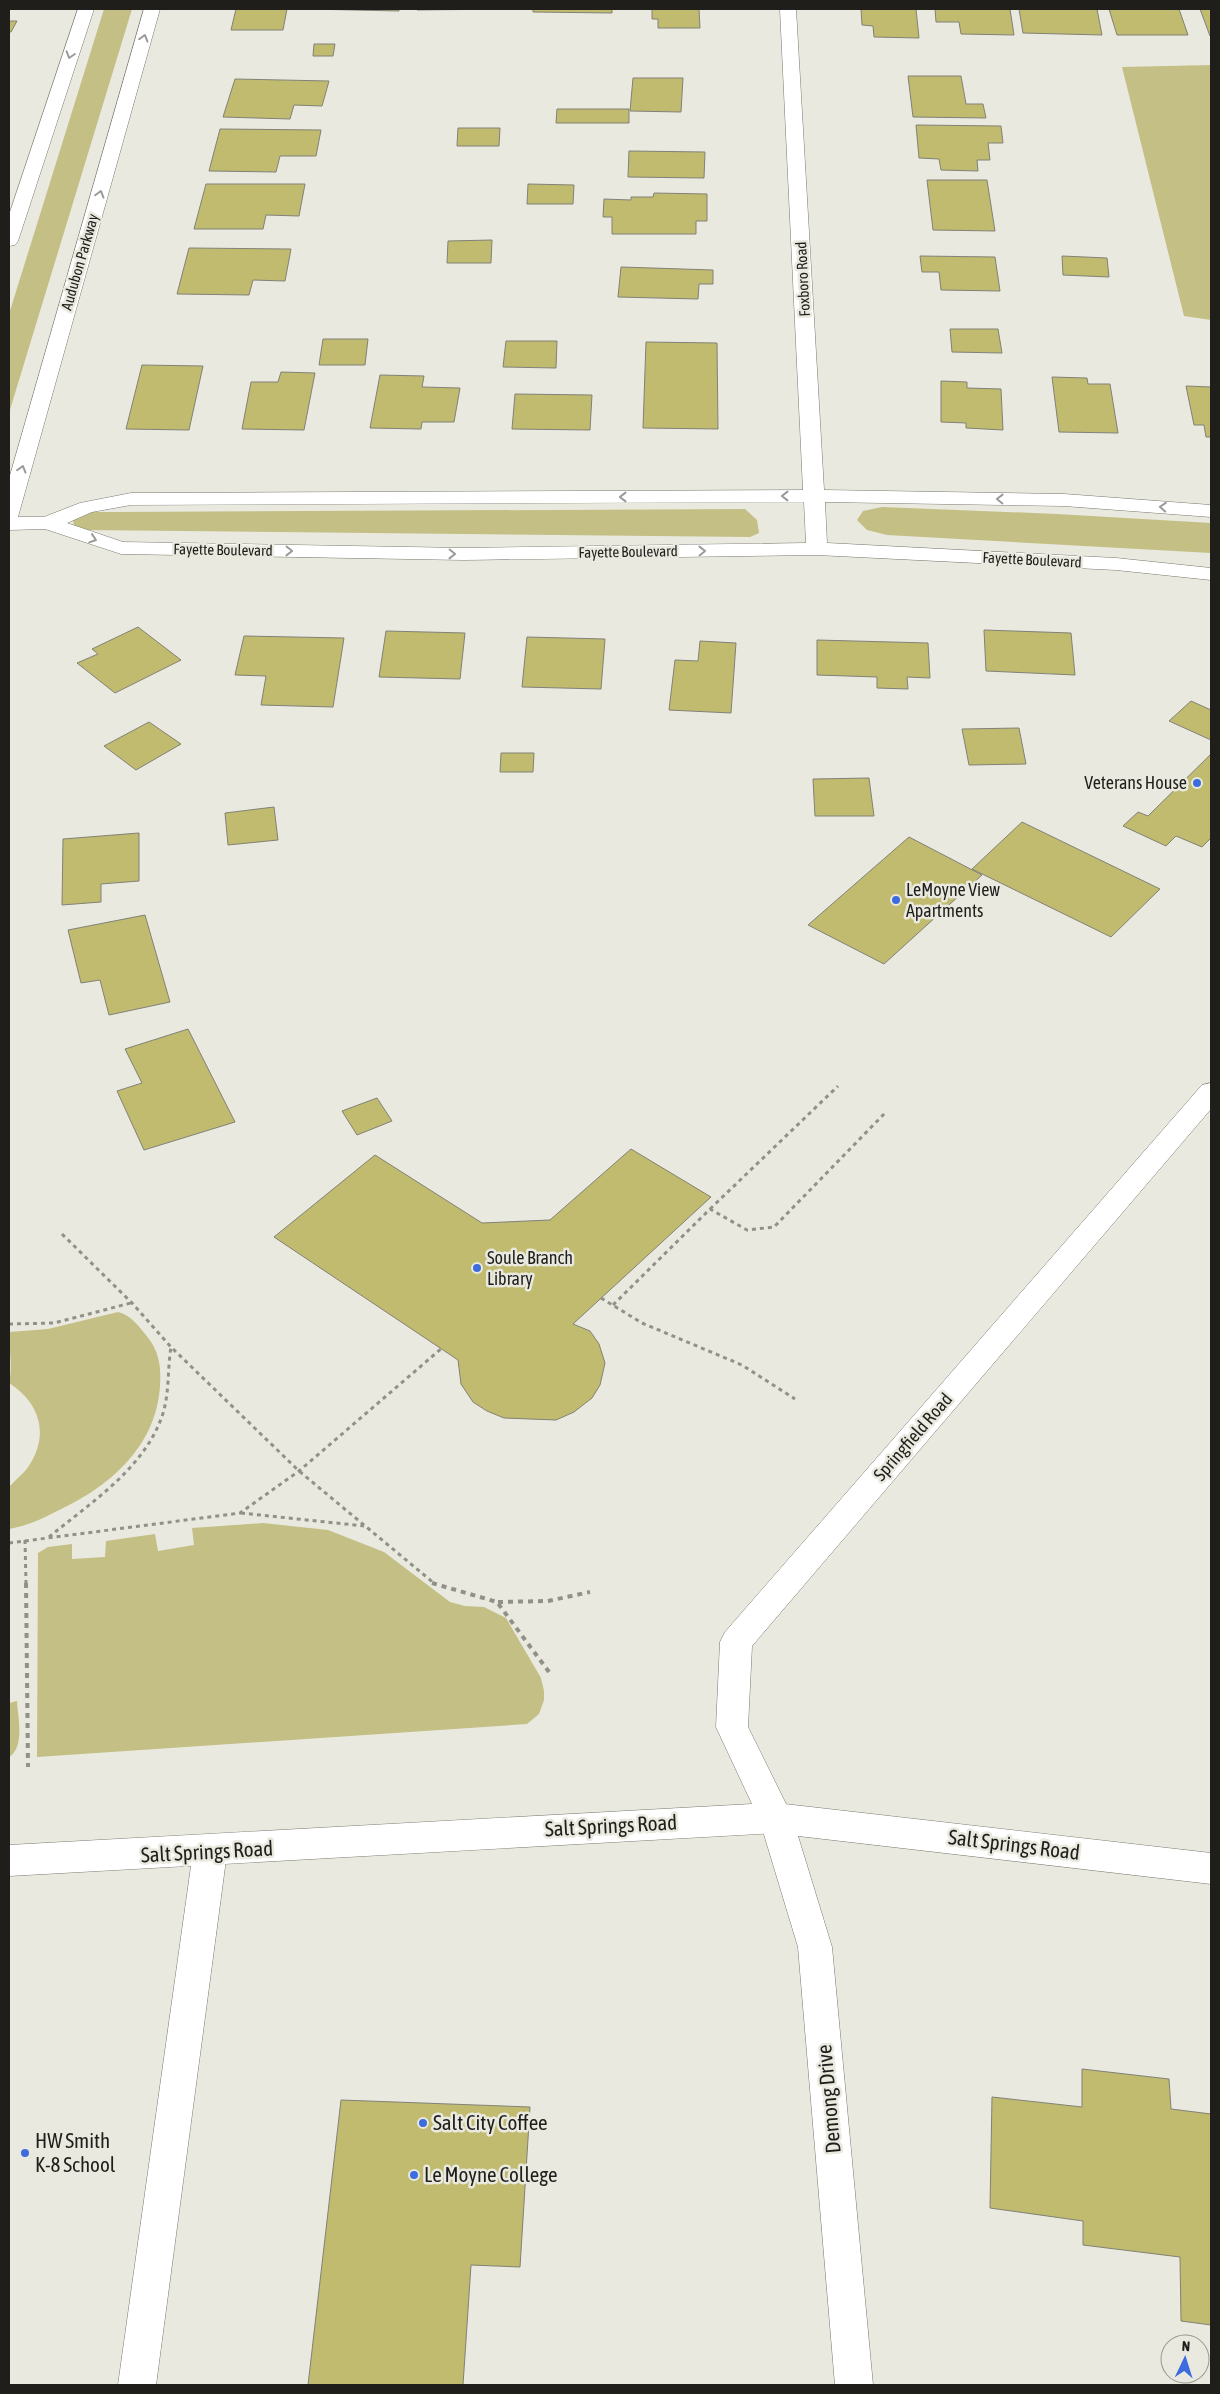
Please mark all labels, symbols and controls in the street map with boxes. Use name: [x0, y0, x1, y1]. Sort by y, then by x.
one-way arrow: [138, 34, 148, 43]
one-way arrow: [66, 50, 76, 59]
one-way arrow: [94, 191, 104, 199]
street label: Audubon Parkway: [58, 212, 101, 312]
street label: Foxboro Road: [792, 241, 813, 317]
one-way arrow: [16, 464, 27, 473]
one-way arrow: [619, 491, 627, 502]
one-way arrow: [781, 491, 789, 501]
one-way arrow: [996, 494, 1004, 504]
one-way arrow: [1158, 502, 1166, 513]
one-way arrow: [89, 533, 97, 543]
street label: Fayette Boulevard: [173, 540, 273, 559]
street label: Fayette Boulevard: [578, 542, 678, 561]
one-way arrow: [286, 546, 294, 556]
one-way arrow: [698, 546, 706, 556]
street label: Fayette Boulevard: [982, 548, 1082, 571]
one-way arrow: [448, 549, 456, 559]
place label: Veterans House: [1084, 772, 1187, 793]
marker: Veterans House: [1191, 777, 1203, 789]
place label: LeMoyne View Apartments: [906, 879, 1000, 921]
marker: LeMoyne View Apartments: [890, 894, 902, 906]
place label: Soule Branch Library: [487, 1247, 573, 1289]
marker: Soule Branch Library: [471, 1262, 483, 1274]
street label: Springfield Road: [869, 1389, 956, 1485]
street label: Salt Springs Road: [544, 1810, 678, 1840]
street label: Salt Springs Road: [947, 1824, 1081, 1864]
street label: Salt Springs Road: [140, 1836, 274, 1866]
street label: Demong Drive: [811, 2044, 845, 2154]
place label: Salt City Coffee: [433, 2110, 548, 2134]
marker: Salt City Coffee: [417, 2117, 429, 2129]
place label: HW Smith K-8 School: [35, 2128, 116, 2176]
marker: HW Smith K-8 School: [19, 2147, 31, 2159]
place label: Le Moyne College: [424, 2162, 557, 2186]
marker: Le Moyne College: [408, 2169, 420, 2181]
north arrow: [1160, 2334, 1210, 2384]
text: N: [1181, 2338, 1191, 2354]

